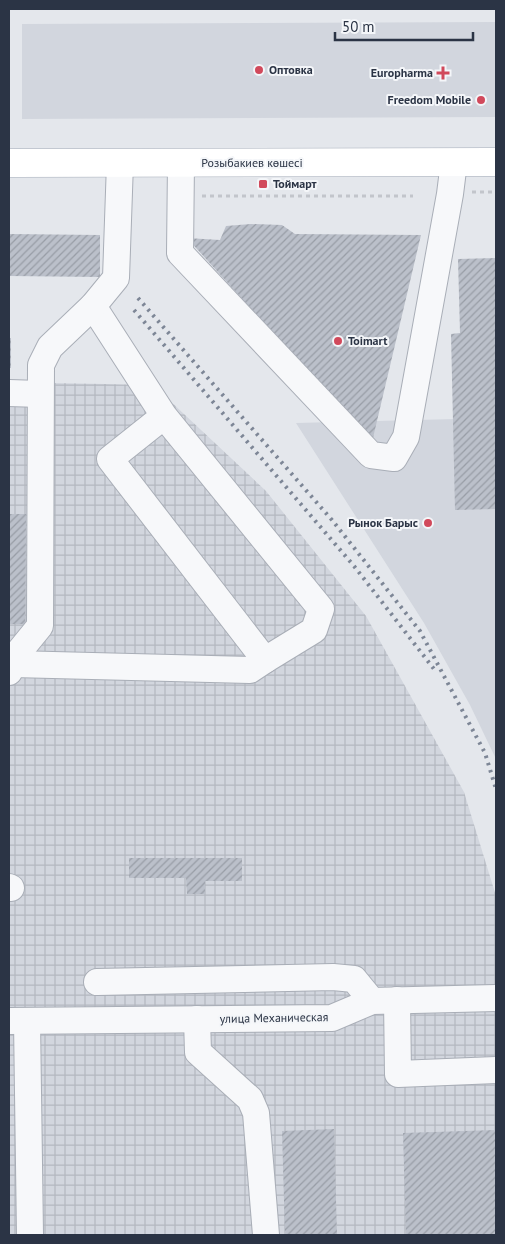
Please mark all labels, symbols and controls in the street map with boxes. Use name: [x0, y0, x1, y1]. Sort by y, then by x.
scale bar: [335, 10, 472, 42]
text: 50 m: [342, 17, 375, 36]
place label: Оптовка: [269, 62, 313, 77]
marker: Оптовка: [253, 64, 265, 76]
place label: Europharma: [371, 65, 433, 80]
marker: Europharma: [437, 67, 449, 79]
place label: Freedom Mobile: [388, 92, 471, 107]
marker: Freedom Mobile: [475, 94, 487, 106]
street label: Розыбакиев көшесі: [201, 155, 303, 170]
place label: Тоймарт: [273, 176, 317, 191]
marker: Тоймарт: [257, 178, 269, 190]
place label: Toimart: [348, 333, 388, 348]
marker: Toimart: [332, 335, 344, 347]
place label: Рынок Барыс: [348, 515, 418, 530]
marker: Рынок Барыс: [422, 517, 434, 529]
street label: улица Механическая: [219, 1009, 329, 1026]

